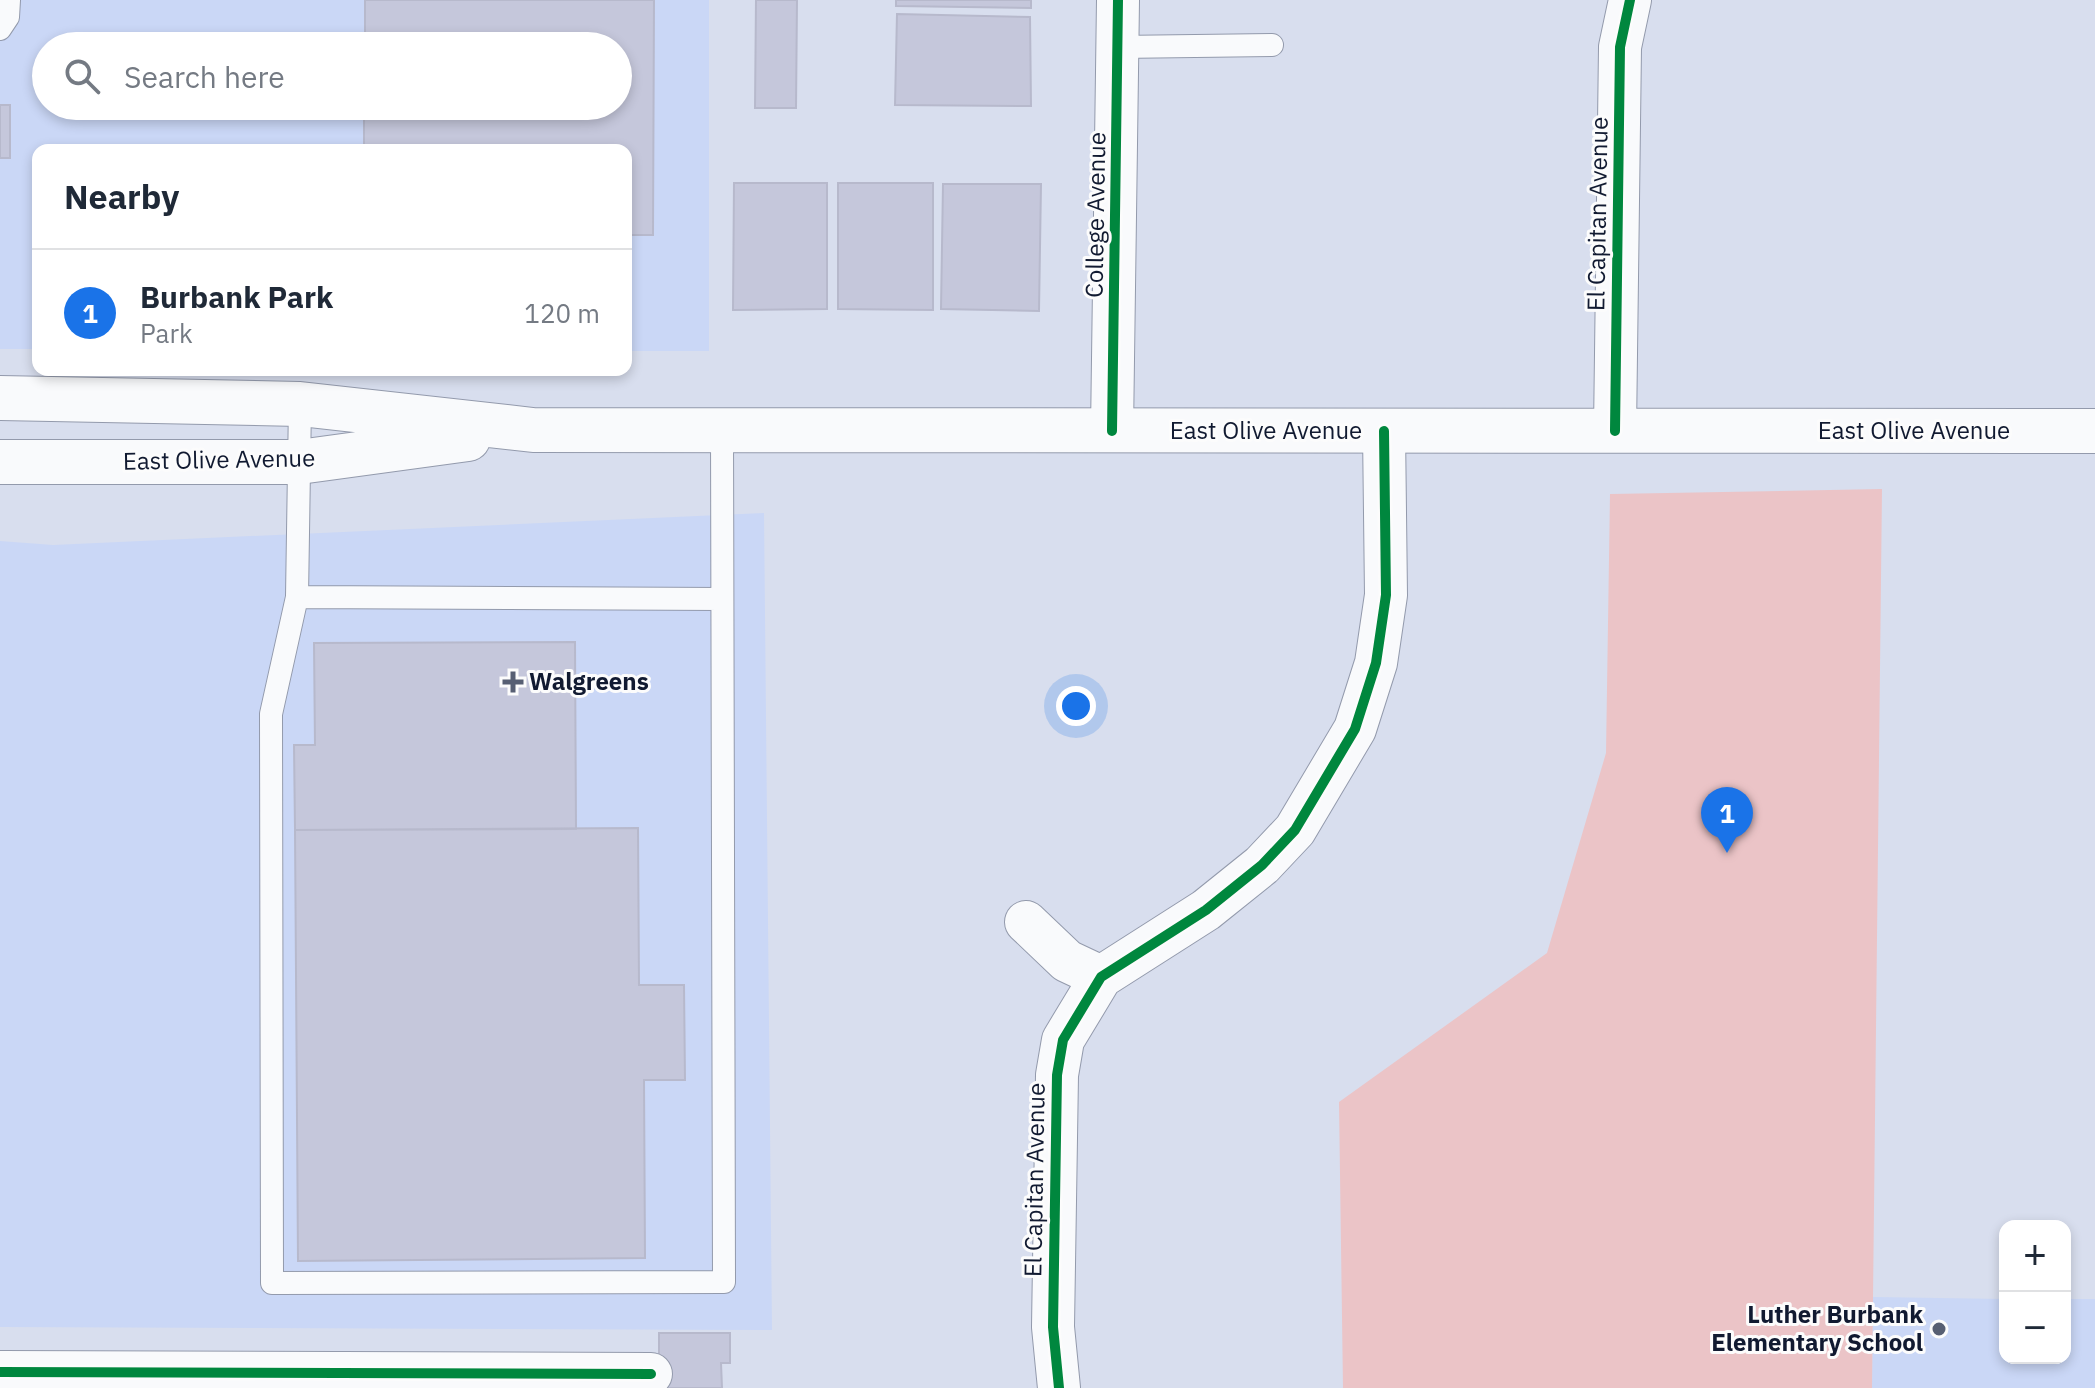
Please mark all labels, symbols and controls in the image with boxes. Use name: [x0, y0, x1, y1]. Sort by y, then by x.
search box: [32, 32, 632, 120]
icon: search: [60, 54, 104, 98]
text: Search here: [124, 57, 285, 96]
street label: El Capitan Avenue: [1579, 116, 1615, 311]
street label: College Avenue: [1078, 132, 1112, 298]
text: Nearby: [64, 174, 179, 218]
text: Burbank Park: [140, 277, 333, 316]
text: 1: [82, 296, 98, 330]
text: 120 m: [524, 296, 600, 330]
text: Park: [140, 316, 193, 350]
street label: East Olive Avenue: [1170, 414, 1362, 446]
street label: East Olive Avenue: [1818, 414, 2010, 446]
street label: East Olive Avenue: [122, 441, 316, 477]
place label: Walgreens: [529, 665, 649, 697]
marker: Walgreens: [504, 673, 522, 691]
your location: [1056, 686, 1096, 726]
pin: 1: [1701, 787, 1753, 853]
street label: El Capitan Avenue: [1016, 1082, 1052, 1277]
map controls: [1999, 1220, 2071, 1364]
button: +: [1999, 1220, 2071, 1292]
button: −: [1999, 1292, 2071, 1364]
place label: Luther Burbank Elementary School: [1711, 1298, 1923, 1358]
marker: Luther Burbank Elementary School: [1930, 1320, 1948, 1338]

